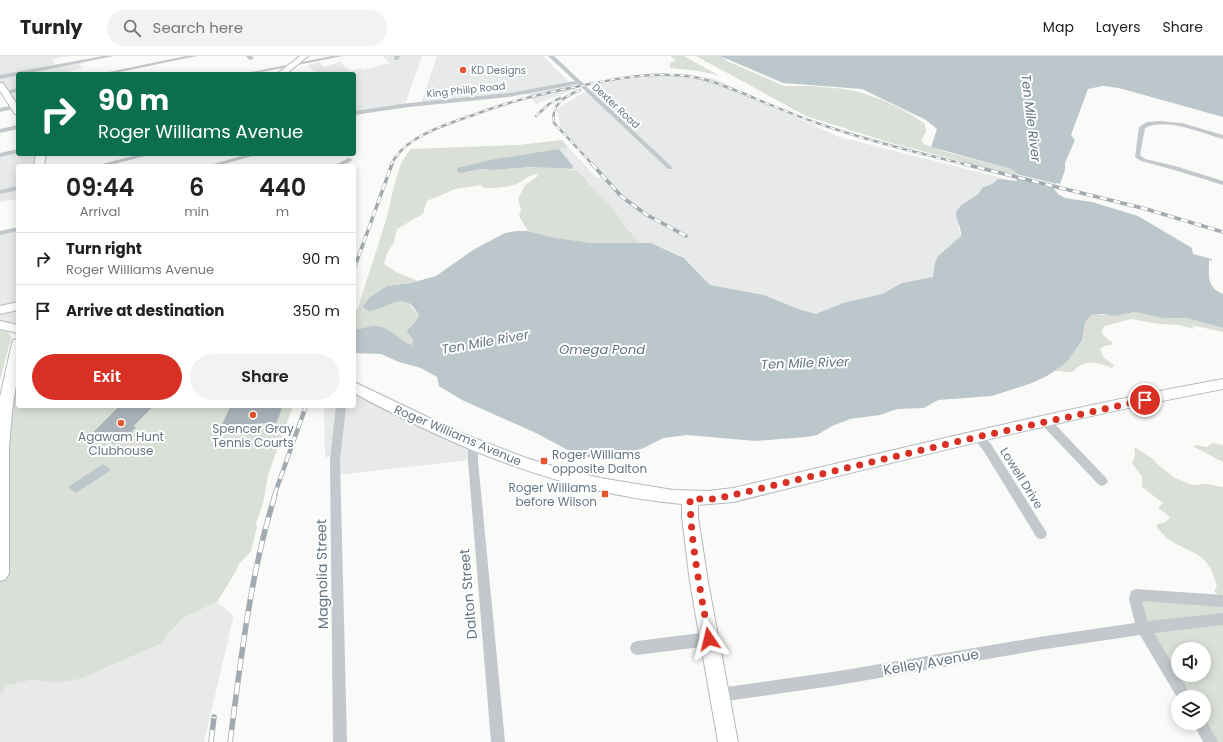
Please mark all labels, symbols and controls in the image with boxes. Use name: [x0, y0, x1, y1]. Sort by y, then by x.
search box: [107, 10, 387, 46]
text: Turnly: [20, 14, 83, 41]
icon: search: [121, 17, 143, 39]
text: Search here: [153, 17, 243, 38]
text: Map: [1043, 17, 1074, 37]
text: Layers: [1096, 17, 1140, 37]
text: Share: [1162, 17, 1203, 37]
place label: KD Designs: [471, 63, 526, 78]
marker: KD Designs: [458, 65, 468, 75]
water label: Ten Mile River: [1016, 73, 1046, 164]
street label: King Philip Road: [426, 78, 506, 102]
street label: Dexter Road: [589, 80, 643, 132]
text: 90 m: [98, 81, 169, 120]
icon: right: [32, 88, 84, 140]
text: Roger Williams Avenue: [98, 119, 303, 144]
text: 09:44: [66, 171, 134, 204]
text: 6: [189, 171, 204, 204]
text: 440: [259, 171, 306, 204]
text: Arrival: [80, 202, 121, 221]
text: min: [184, 202, 209, 221]
text: m: [276, 202, 289, 221]
text: Turn right: [66, 238, 142, 259]
icon: right: [32, 248, 54, 270]
text: 90 m: [302, 248, 340, 269]
text: Roger Williams Avenue: [66, 260, 214, 279]
icon: arrive: [32, 300, 54, 322]
text: Arrive at destination: [66, 300, 224, 321]
text: 350 m: [293, 300, 340, 321]
water label: Ten Mile River: [440, 325, 531, 359]
water label: Omega Pond: [559, 340, 645, 359]
water label: Ten Mile River: [761, 352, 851, 374]
button: Exit: [32, 354, 182, 400]
button: Share: [190, 354, 340, 400]
pin: [1128, 383, 1162, 417]
icon: arrive: [1134, 389, 1156, 411]
street label: Roger Williams Avenue: [392, 400, 524, 470]
marker: Spencer Gray Tennis Courts: [248, 410, 258, 420]
marker: Agawam Hunt Clubhouse: [116, 418, 126, 428]
place label: Spencer Gray Tennis Courts: [212, 420, 294, 451]
place label: Agawam Hunt Clubhouse: [78, 428, 164, 459]
street label: Lowell Drive: [996, 444, 1048, 512]
place label: Roger Williams opposite Dalton: [552, 446, 647, 477]
marker: Roger Williams opposite Dalton: [539, 456, 549, 466]
place label: Roger Williams before Wilson: [509, 479, 597, 510]
marker: Roger Williams before Wilson: [600, 489, 610, 499]
street label: Magnolia Street: [311, 519, 333, 629]
street label: Dalton Street: [454, 548, 482, 640]
position arrow: [688, 618, 730, 660]
map controls: [1171, 642, 1211, 730]
button: sound: [1171, 642, 1211, 682]
street label: Kelley Avenue: [882, 644, 981, 680]
button: layers: [1171, 690, 1211, 730]

